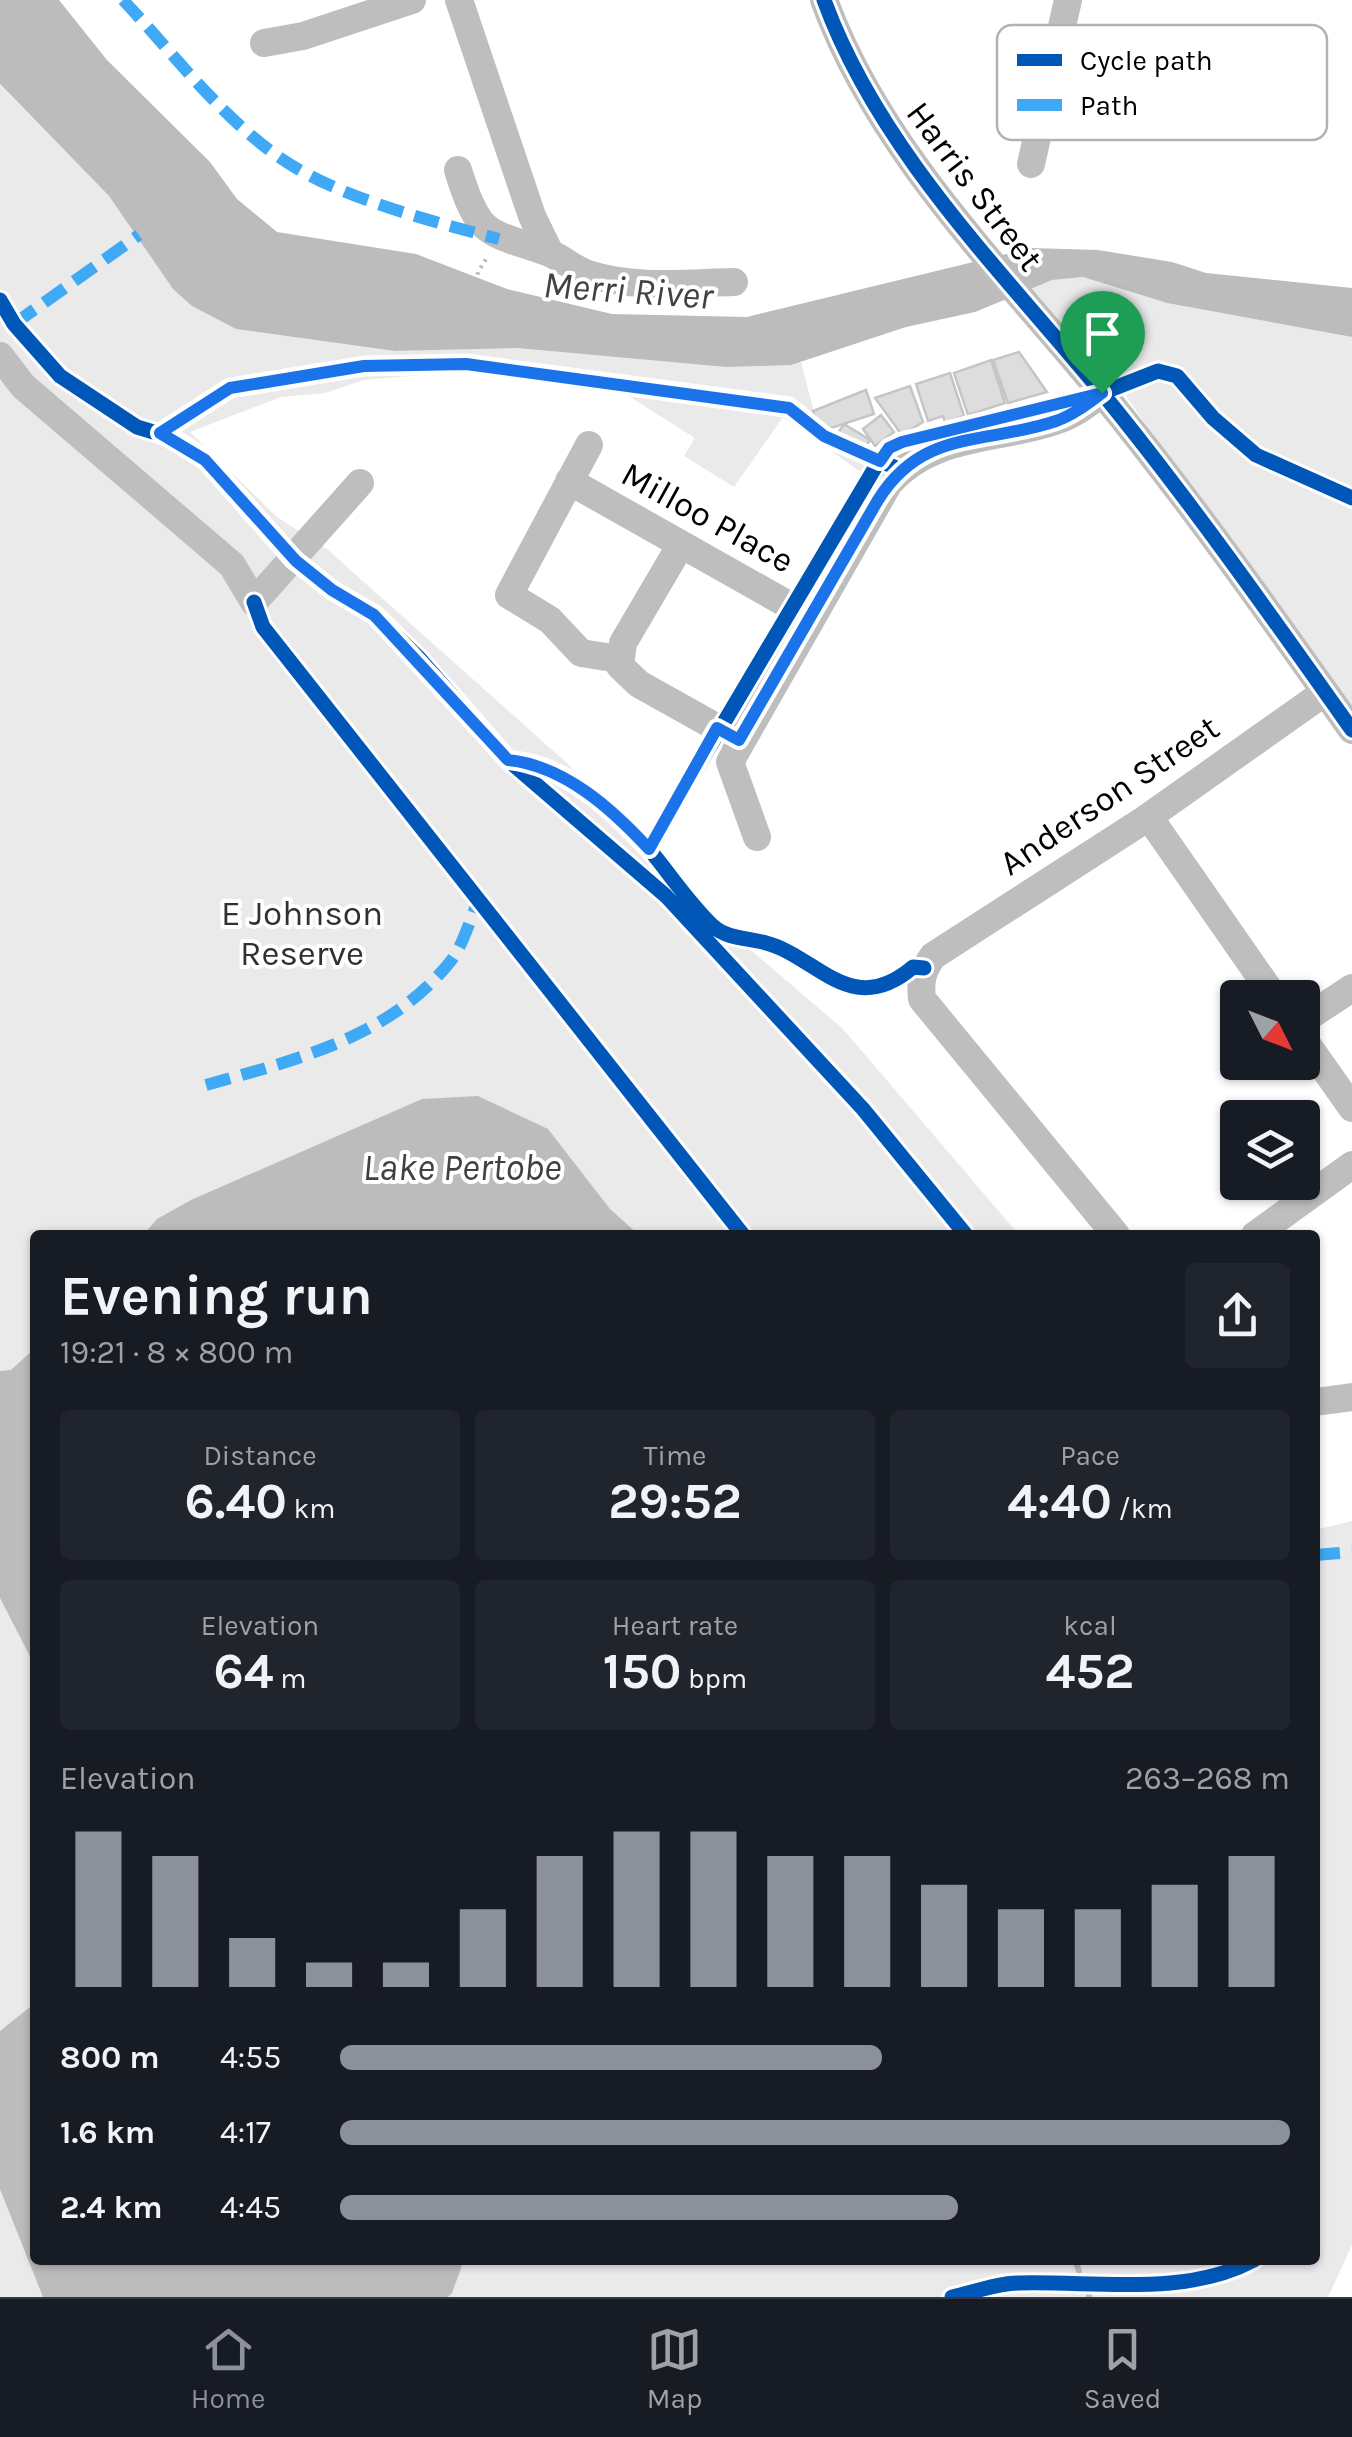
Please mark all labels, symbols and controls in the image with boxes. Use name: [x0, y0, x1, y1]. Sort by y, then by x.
legend: [997, 25, 1327, 140]
text: Cycle path: [1080, 44, 1213, 77]
text: Path: [1080, 89, 1138, 122]
street label: Harris Street: [898, 94, 1052, 279]
water label: Merri River: [542, 262, 716, 319]
pin: [1060, 291, 1145, 394]
icon: arrive: [1075, 306, 1130, 361]
street label: Milloo Place: [614, 453, 801, 582]
street label: Anderson Street: [992, 707, 1227, 884]
park label: E Johnson Reserve: [221, 893, 383, 974]
north arrow: [1220, 980, 1320, 1080]
map controls: [1220, 980, 1320, 1200]
button: layers: [1220, 1100, 1320, 1200]
water label: Lake Pertobe: [363, 1145, 561, 1190]
button: share: [1185, 1263, 1290, 1368]
text: Evening run: [60, 1264, 373, 1328]
text: 19:21 · 8 × 800 m: [60, 1334, 293, 1371]
text: Distance: [203, 1439, 317, 1472]
text: Time: [644, 1439, 706, 1472]
text: Pace: [1060, 1439, 1120, 1472]
text: 6.40: [184, 1472, 287, 1531]
text: 29:52: [608, 1472, 742, 1531]
text: 4:40: [1007, 1472, 1112, 1531]
text: km: [287, 1492, 336, 1525]
text: /km: [1112, 1492, 1173, 1525]
text: Elevation: [201, 1609, 319, 1642]
text: Heart rate: [612, 1609, 738, 1642]
text: kcal: [1063, 1609, 1117, 1642]
text: 64: [214, 1642, 274, 1701]
text: 150: [603, 1642, 681, 1701]
text: 452: [1045, 1642, 1135, 1701]
text: m: [274, 1662, 306, 1695]
text: bpm: [681, 1662, 747, 1695]
text: Elevation: [60, 1760, 195, 1797]
text: 263–268 m: [1125, 1760, 1290, 1797]
text: 800 m: [60, 2039, 160, 2076]
text: 4:55: [220, 2039, 281, 2076]
text: 1.6 km: [60, 2114, 155, 2151]
text: 4:17: [220, 2114, 271, 2151]
text: 2.4 km: [60, 2189, 163, 2226]
text: 4:45: [220, 2189, 281, 2226]
tab: Home: [191, 2322, 265, 2415]
tab: Map: [647, 2322, 702, 2415]
tab: Saved: [1084, 2322, 1161, 2415]

